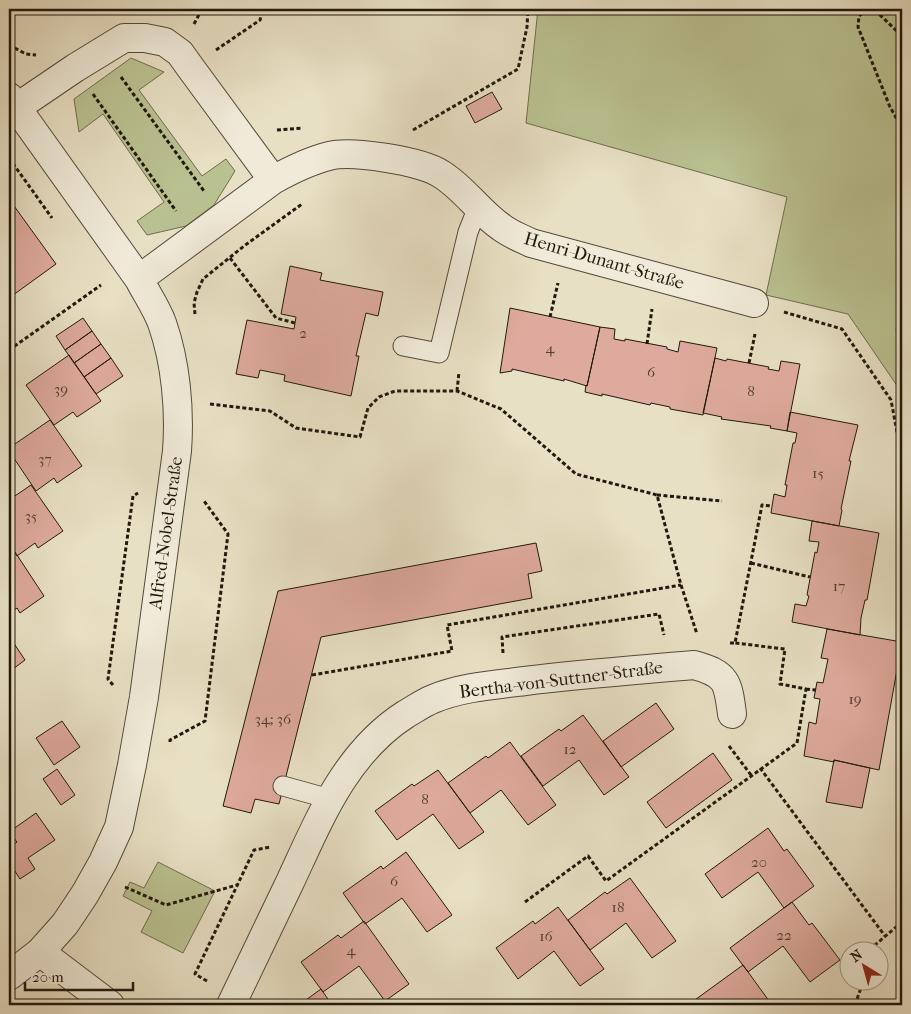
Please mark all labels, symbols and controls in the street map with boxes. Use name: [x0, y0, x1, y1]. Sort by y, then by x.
street label: Henri-Dunant-Straße: [522, 228, 687, 294]
house number: 2: [299, 324, 307, 342]
house number: 4: [546, 339, 556, 357]
house number: 6: [647, 363, 656, 381]
house number: 39: [54, 380, 68, 398]
house number: 8: [747, 382, 755, 400]
house number: 37: [38, 450, 52, 468]
street label: Alfred-Nobel-Straße: [145, 455, 187, 612]
house number: 15: [812, 464, 824, 482]
house number: 35: [25, 507, 37, 525]
house number: 17: [833, 577, 845, 595]
street label: Bertha-von-Suttner-Straße: [458, 657, 664, 703]
house number: 19: [848, 690, 862, 708]
house number: 34; 36: [255, 710, 292, 728]
house number: 12: [563, 740, 577, 758]
house number: 8: [421, 790, 429, 808]
house number: 20: [751, 853, 767, 871]
house number: 6: [390, 872, 399, 890]
house number: 18: [612, 898, 624, 916]
house number: 22: [776, 926, 792, 944]
house number: 16: [539, 927, 554, 945]
house number: 4: [347, 941, 357, 959]
north arrow: [838, 942, 888, 992]
text: N: [847, 946, 866, 966]
scale bar: [25, 959, 132, 991]
text: 20 m: [32, 968, 64, 986]

